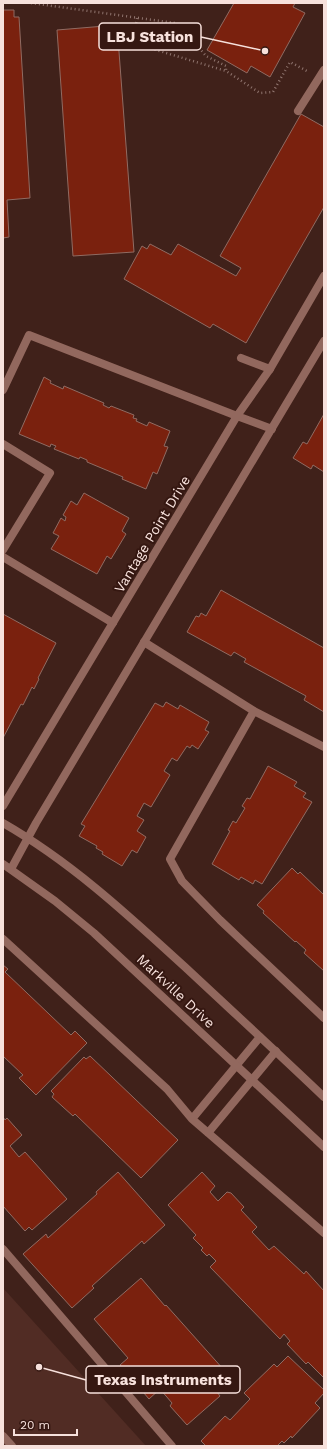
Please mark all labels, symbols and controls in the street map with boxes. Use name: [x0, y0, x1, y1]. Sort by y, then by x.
callout: LBJ Station: [99, 23, 201, 50]
text: LBJ Station: [107, 28, 193, 46]
street label: Vantage Point Drive: [111, 473, 193, 595]
street label: Markville Drive: [134, 951, 218, 1031]
callout: Texas Instruments: [86, 1366, 240, 1393]
text: Texas Instruments: [94, 1371, 232, 1389]
scale bar: [14, 1411, 77, 1437]
text: 20 m: [20, 1418, 50, 1432]

